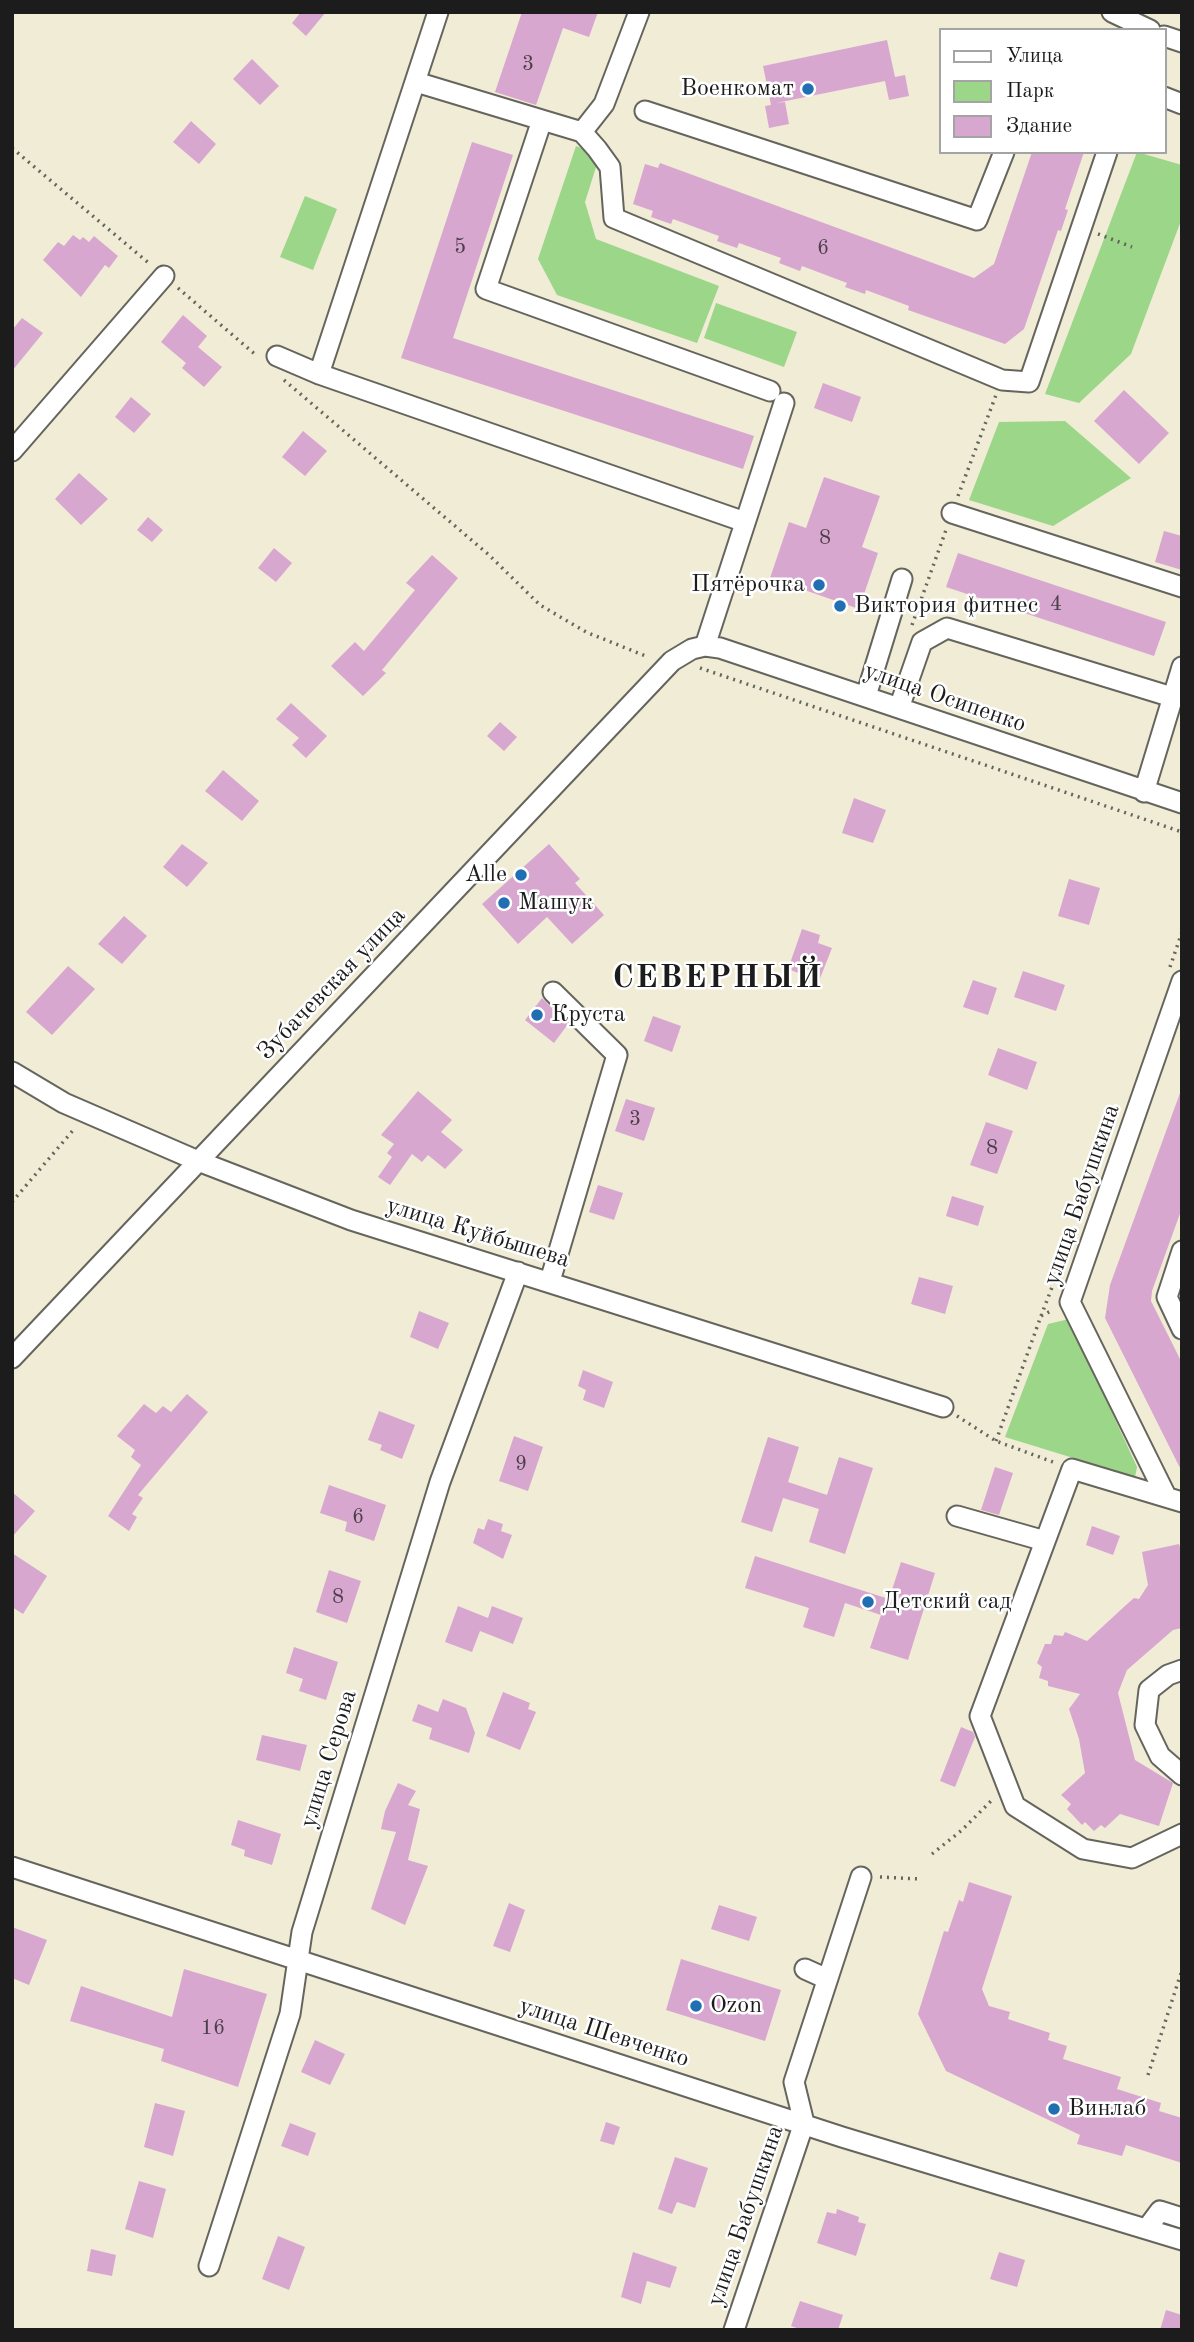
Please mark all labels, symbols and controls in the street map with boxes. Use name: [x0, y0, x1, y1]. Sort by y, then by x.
legend: [939, 28, 1166, 154]
text: Улица: [1006, 46, 1063, 67]
house number: 3: [522, 51, 534, 77]
place label: Военкомат: [680, 75, 794, 103]
marker: Военкомат: [800, 81, 816, 97]
text: Парк: [1006, 81, 1054, 102]
text: Здание: [1006, 116, 1072, 137]
house number: 5: [454, 234, 466, 260]
house number: 6: [817, 235, 829, 261]
house number: 8: [819, 525, 831, 551]
place label: Пятёрочка: [691, 571, 805, 599]
marker: Пятёрочка: [811, 577, 827, 593]
house number: 4: [1050, 591, 1062, 617]
place label: Виктория фитнес: [854, 592, 1038, 620]
marker: Виктория фитнес: [832, 598, 848, 614]
street label: улица Осипенко: [860, 657, 1030, 739]
place label: Alle: [465, 861, 507, 889]
marker: Alle: [513, 867, 529, 883]
place label: Машук: [518, 889, 593, 917]
marker: Машук: [496, 895, 512, 911]
street label: Зубачевская улица: [252, 902, 412, 1066]
district label: СЕВЕРНЫЙ: [613, 960, 823, 998]
place label: Круста: [551, 1001, 626, 1029]
marker: Круста: [529, 1007, 545, 1023]
street label: улица Бабушкина: [1037, 1101, 1127, 1289]
house number: 3: [629, 1106, 641, 1132]
house number: 8: [986, 1135, 998, 1161]
street label: улица Куйбышева: [383, 1191, 573, 1275]
house number: 9: [515, 1451, 527, 1477]
house number: 6: [352, 1504, 364, 1530]
house number: 8: [332, 1584, 344, 1610]
place label: Детский сад: [882, 1588, 1011, 1616]
marker: Детский сад: [860, 1594, 876, 1610]
street label: улица Серова: [294, 1686, 364, 1832]
street label: улица Шевченко: [515, 1992, 693, 2074]
place label: Ozon: [710, 1992, 762, 2020]
marker: Ozon: [688, 1998, 704, 2014]
house number: 16: [201, 2015, 225, 2041]
place label: Винлаб: [1068, 2095, 1146, 2123]
marker: Винлаб: [1046, 2101, 1062, 2117]
street label: улица Бабушкина: [701, 2122, 791, 2310]

